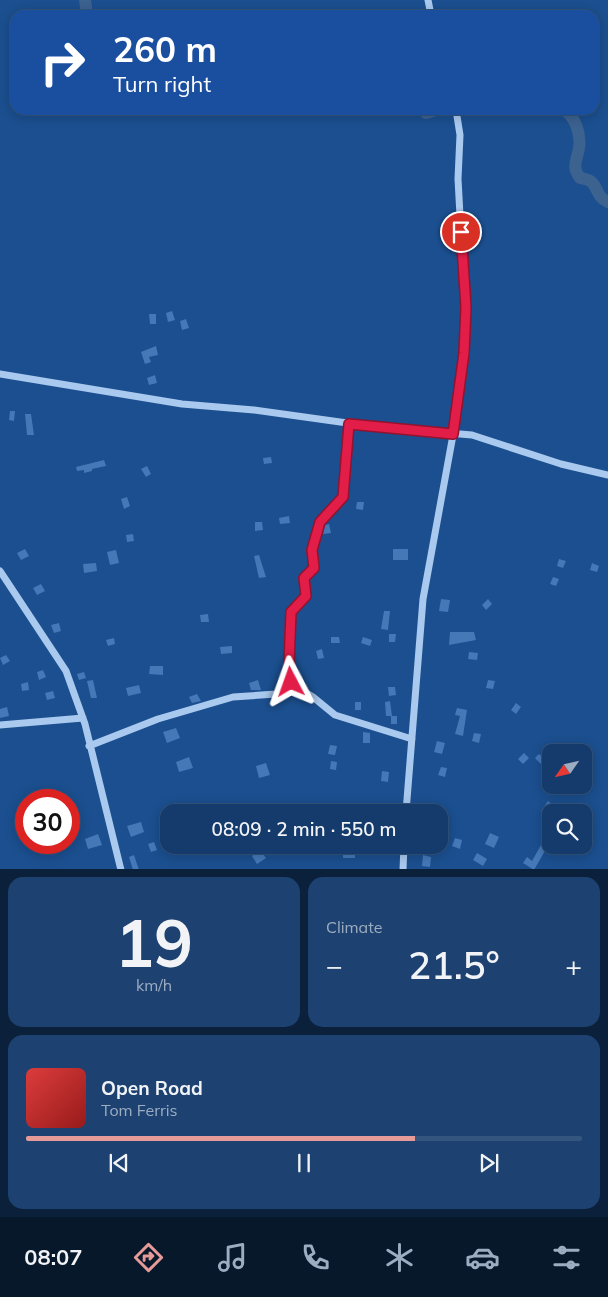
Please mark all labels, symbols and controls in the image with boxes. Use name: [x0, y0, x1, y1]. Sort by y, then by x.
text: 260 m: [113, 27, 217, 71]
icon: right: [30, 30, 95, 95]
text: Turn right: [113, 70, 211, 98]
pin: [440, 211, 482, 253]
icon: arrive: [447, 218, 475, 246]
position arrow: [264, 655, 316, 707]
north arrow: [542, 744, 592, 794]
map controls: [542, 744, 592, 854]
speed limit sign: 30: [15, 789, 80, 854]
button: search: [542, 804, 592, 854]
text: 08:09 · 2 min · 550 m: [211, 817, 397, 841]
text: 19: [115, 902, 193, 983]
text: Climate: [326, 917, 382, 937]
text: 21.5°: [408, 941, 500, 989]
text: −: [326, 948, 343, 983]
text: +: [565, 948, 582, 983]
text: km/h: [136, 975, 172, 995]
text: Open Road: [101, 1076, 203, 1100]
text: Tom Ferris: [101, 1100, 178, 1120]
icon: previous: [105, 1149, 133, 1177]
icon: pause: [290, 1149, 318, 1177]
icon: next: [475, 1149, 503, 1177]
icon: directions: [131, 1240, 166, 1275]
icon: music: [215, 1240, 250, 1275]
icon: phone: [298, 1240, 333, 1275]
icon: climate: [382, 1240, 417, 1275]
icon: car: [465, 1240, 500, 1275]
icon: filters: [549, 1240, 584, 1275]
text: 08:07: [24, 1243, 83, 1271]

